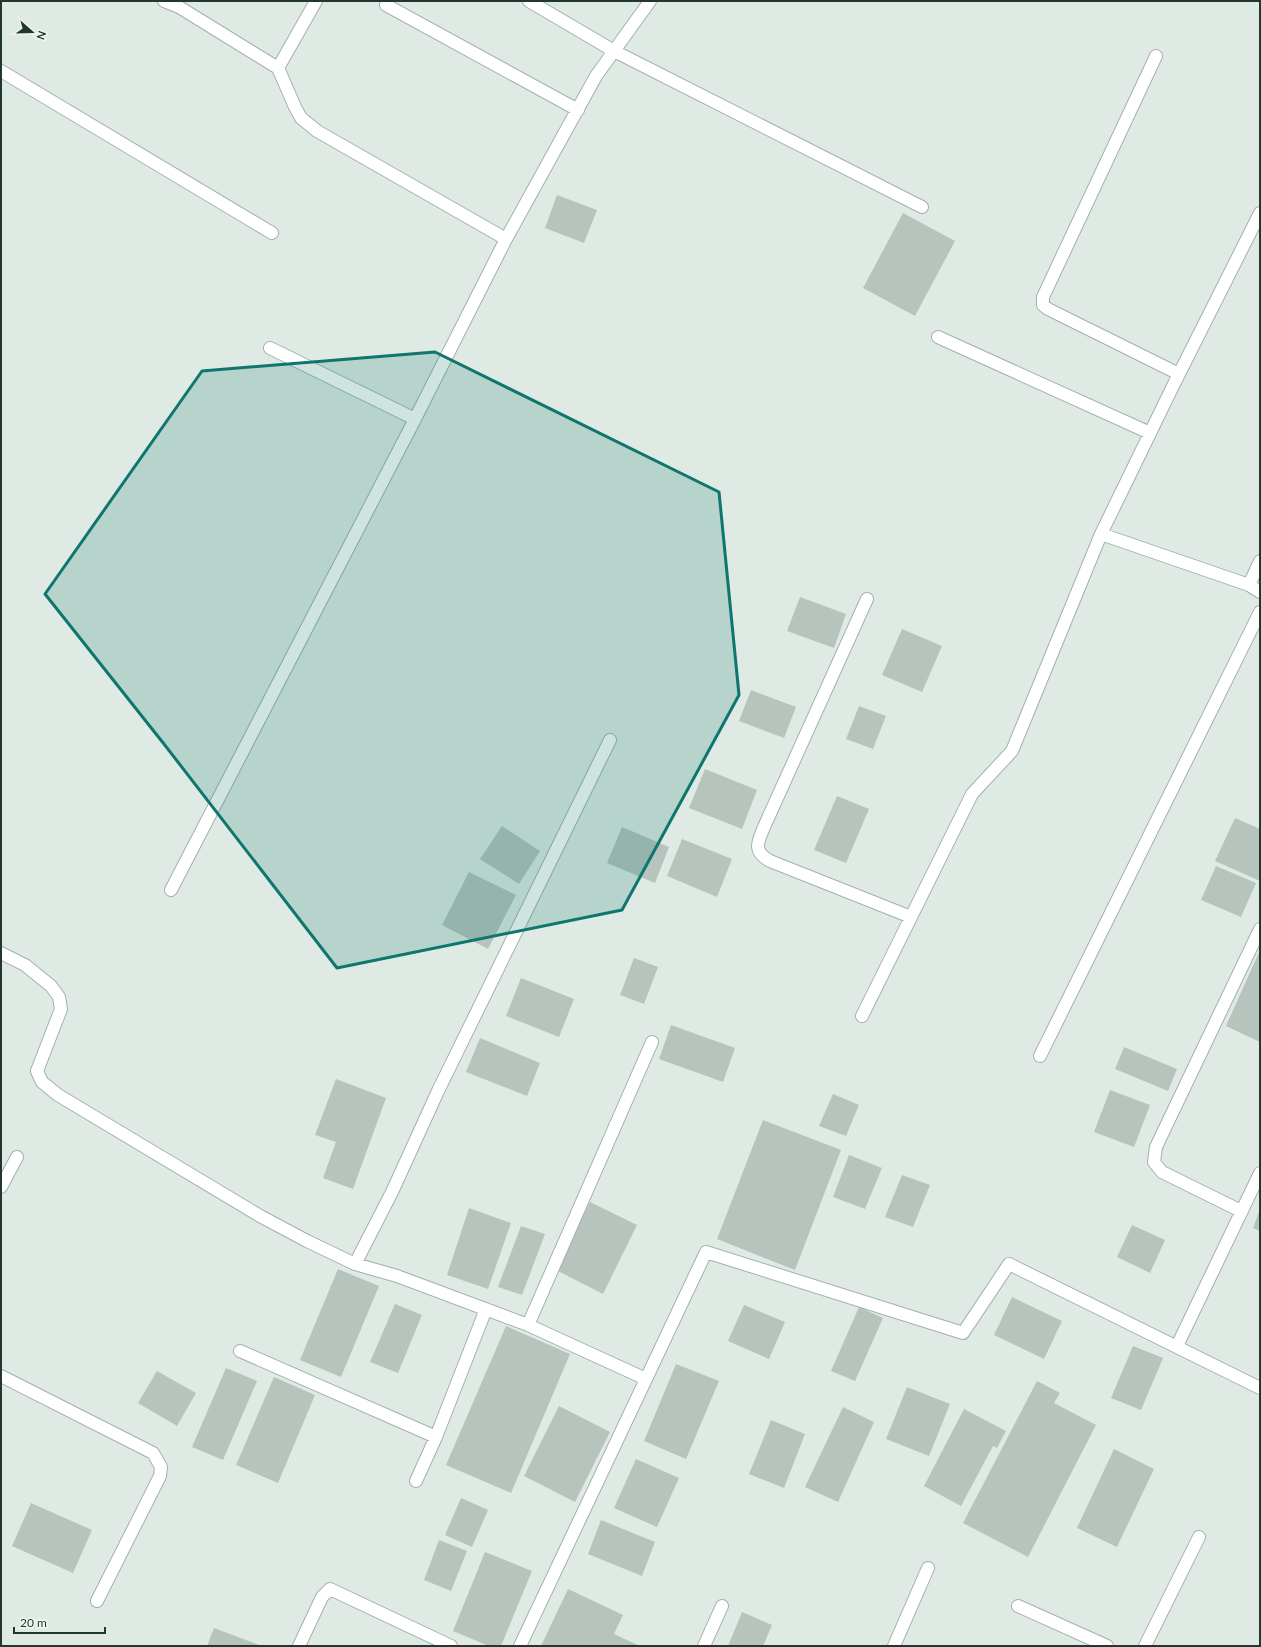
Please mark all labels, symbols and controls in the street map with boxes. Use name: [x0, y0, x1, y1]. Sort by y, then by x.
north arrow: [12, 12, 52, 52]
text: N: [34, 29, 49, 42]
scale bar: [14, 1609, 105, 1635]
text: 20 m: [20, 1615, 47, 1630]

